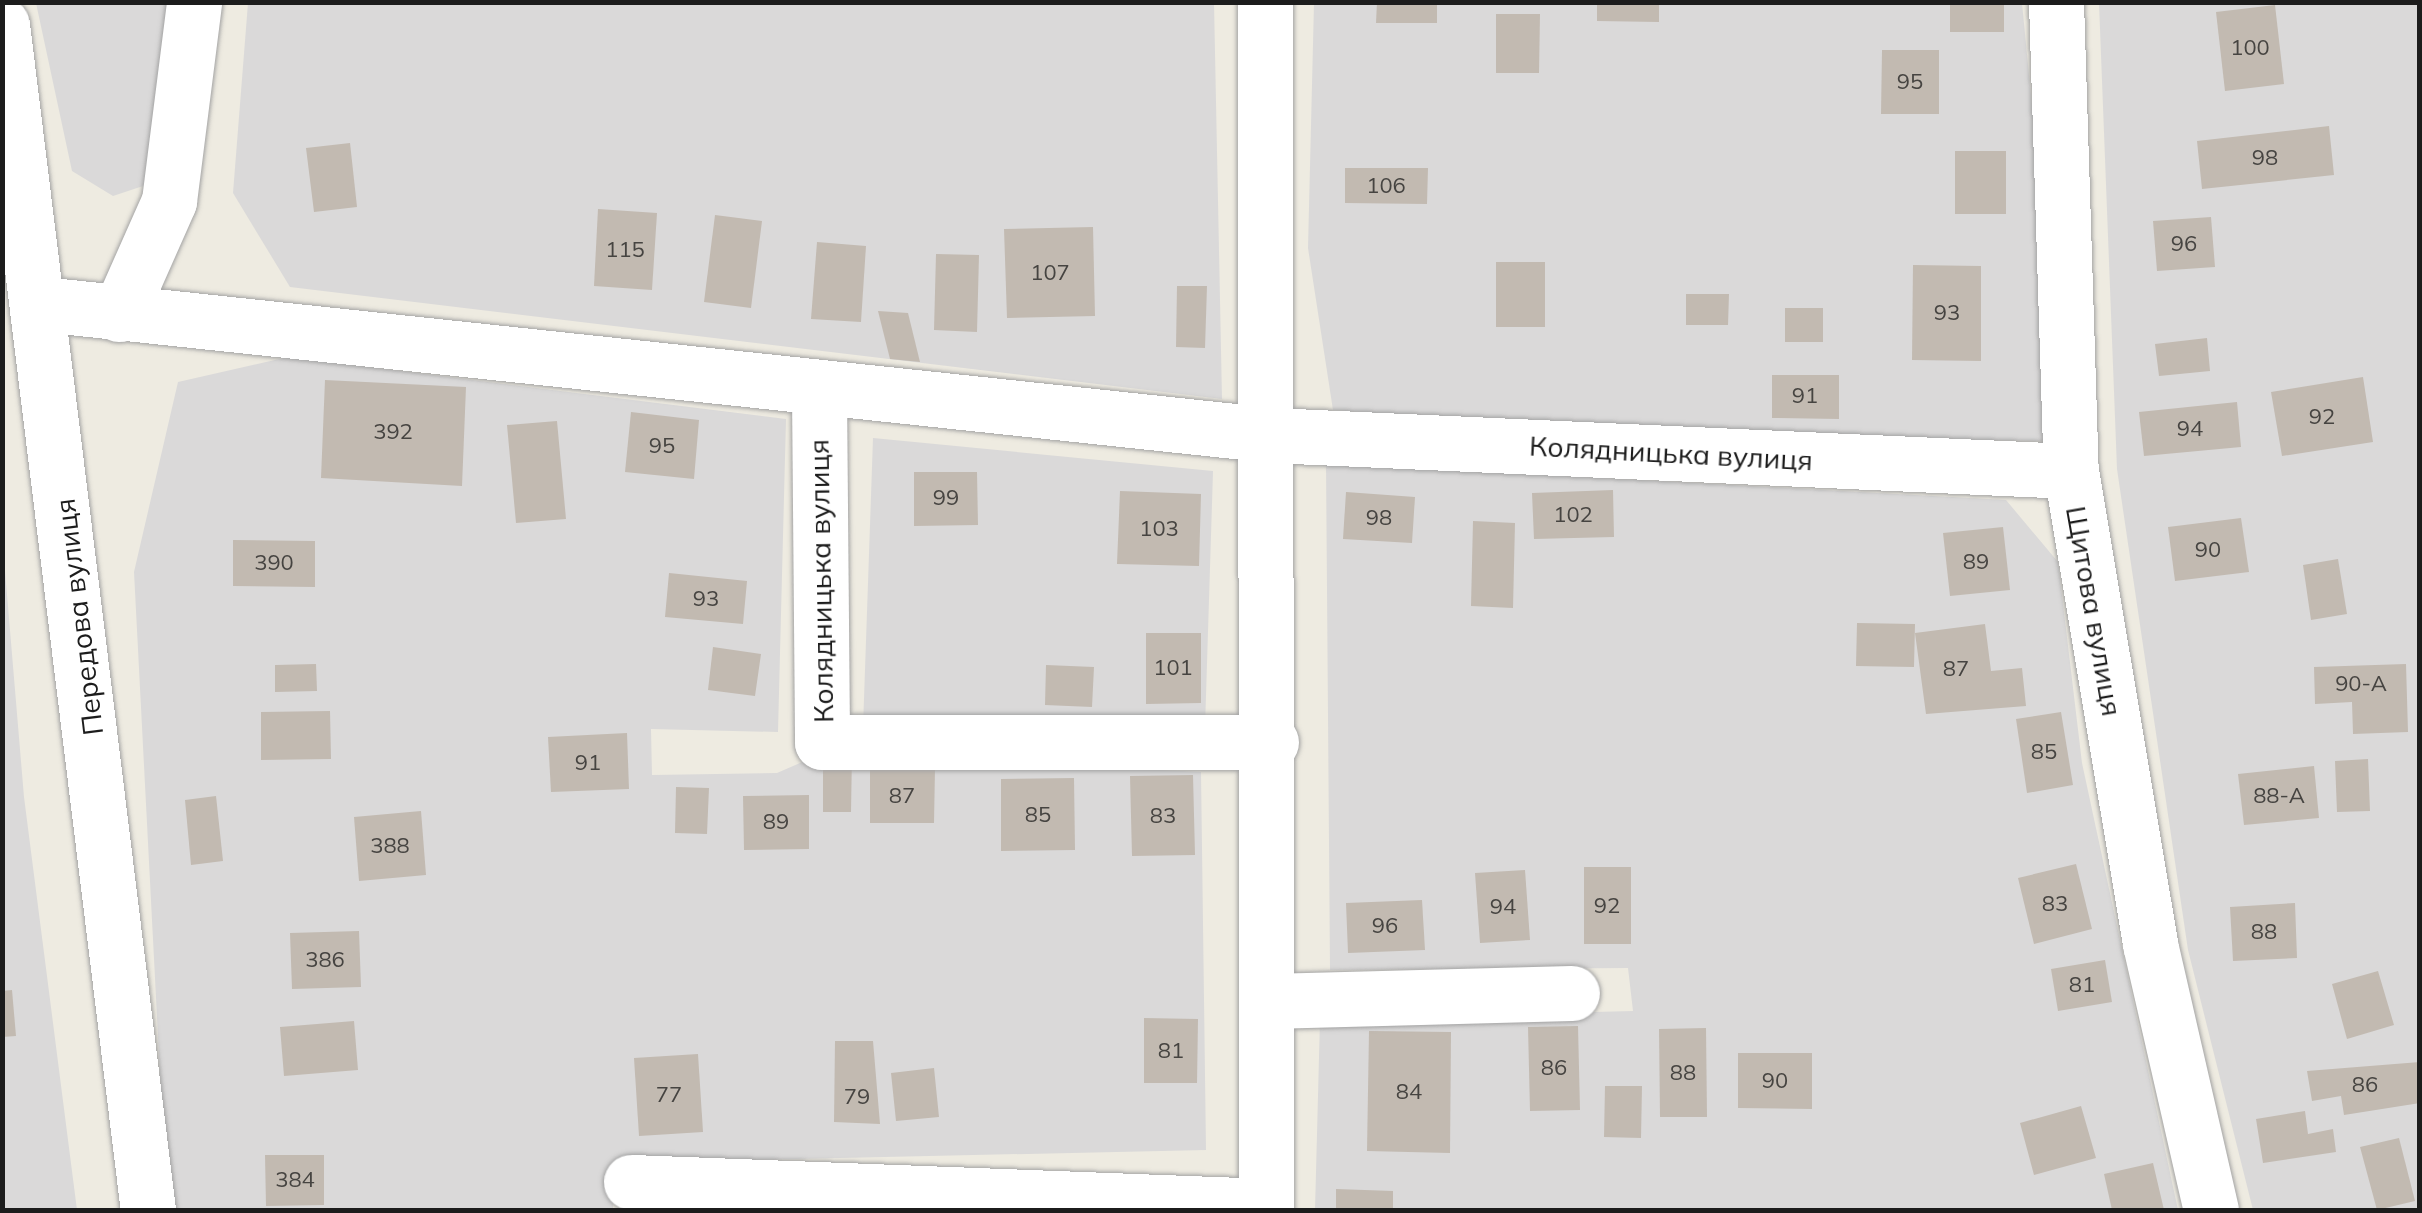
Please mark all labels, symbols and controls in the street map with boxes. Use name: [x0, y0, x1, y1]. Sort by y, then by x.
house number: 100: [2230, 35, 2270, 61]
house number: 95: [1897, 69, 1923, 95]
house number: 98: [2252, 145, 2278, 171]
house number: 106: [1366, 173, 1406, 199]
house number: 96: [2171, 231, 2197, 257]
house number: 115: [605, 237, 645, 263]
house number: 107: [1030, 260, 1070, 286]
house number: 93: [1934, 300, 1960, 326]
house number: 91: [1792, 383, 1818, 409]
house number: 92: [2309, 404, 2335, 430]
house number: 94: [2177, 416, 2203, 442]
house number: 392: [373, 419, 413, 445]
street label: Колядницька вулиця: [1528, 429, 1814, 477]
house number: 95: [649, 433, 675, 459]
street label: Колядницька вулиця: [802, 439, 840, 723]
house number: 99: [933, 485, 959, 511]
street label: Передова вулиця: [48, 497, 110, 737]
house number: 102: [1553, 502, 1593, 528]
street label: Щитова вулиця: [2059, 503, 2129, 719]
house number: 98: [1366, 505, 1392, 531]
house number: 103: [1139, 516, 1179, 542]
house number: 90: [2195, 537, 2221, 563]
house number: 89: [1963, 549, 1989, 575]
house number: 390: [254, 550, 294, 576]
house number: 93: [693, 586, 719, 612]
house number: 101: [1153, 655, 1193, 681]
house number: 87: [1943, 656, 1969, 682]
house number: 90-А: [2335, 671, 2387, 697]
house number: 85: [2031, 739, 2057, 765]
house number: 91: [575, 750, 601, 776]
house number: 87: [889, 783, 915, 809]
house number: 88-А: [2253, 783, 2305, 809]
house number: 85: [1025, 802, 1051, 828]
house number: 83: [1150, 803, 1176, 829]
house number: 89: [763, 809, 789, 835]
house number: 388: [370, 833, 410, 859]
house number: 83: [2042, 891, 2068, 917]
house number: 92: [1594, 893, 1620, 919]
house number: 94: [1490, 894, 1516, 920]
house number: 96: [1372, 913, 1398, 939]
house number: 88: [2251, 919, 2277, 945]
house number: 386: [305, 947, 345, 973]
house number: 81: [2069, 972, 2095, 998]
house number: 81: [1158, 1038, 1184, 1064]
house number: 86: [1541, 1055, 1567, 1081]
house number: 88: [1670, 1060, 1696, 1086]
house number: 90: [1762, 1068, 1788, 1094]
house number: 86: [2352, 1072, 2378, 1098]
house number: 84: [1396, 1079, 1422, 1105]
house number: 77: [656, 1082, 682, 1108]
house number: 79: [844, 1084, 870, 1110]
house number: 384: [275, 1167, 315, 1193]

